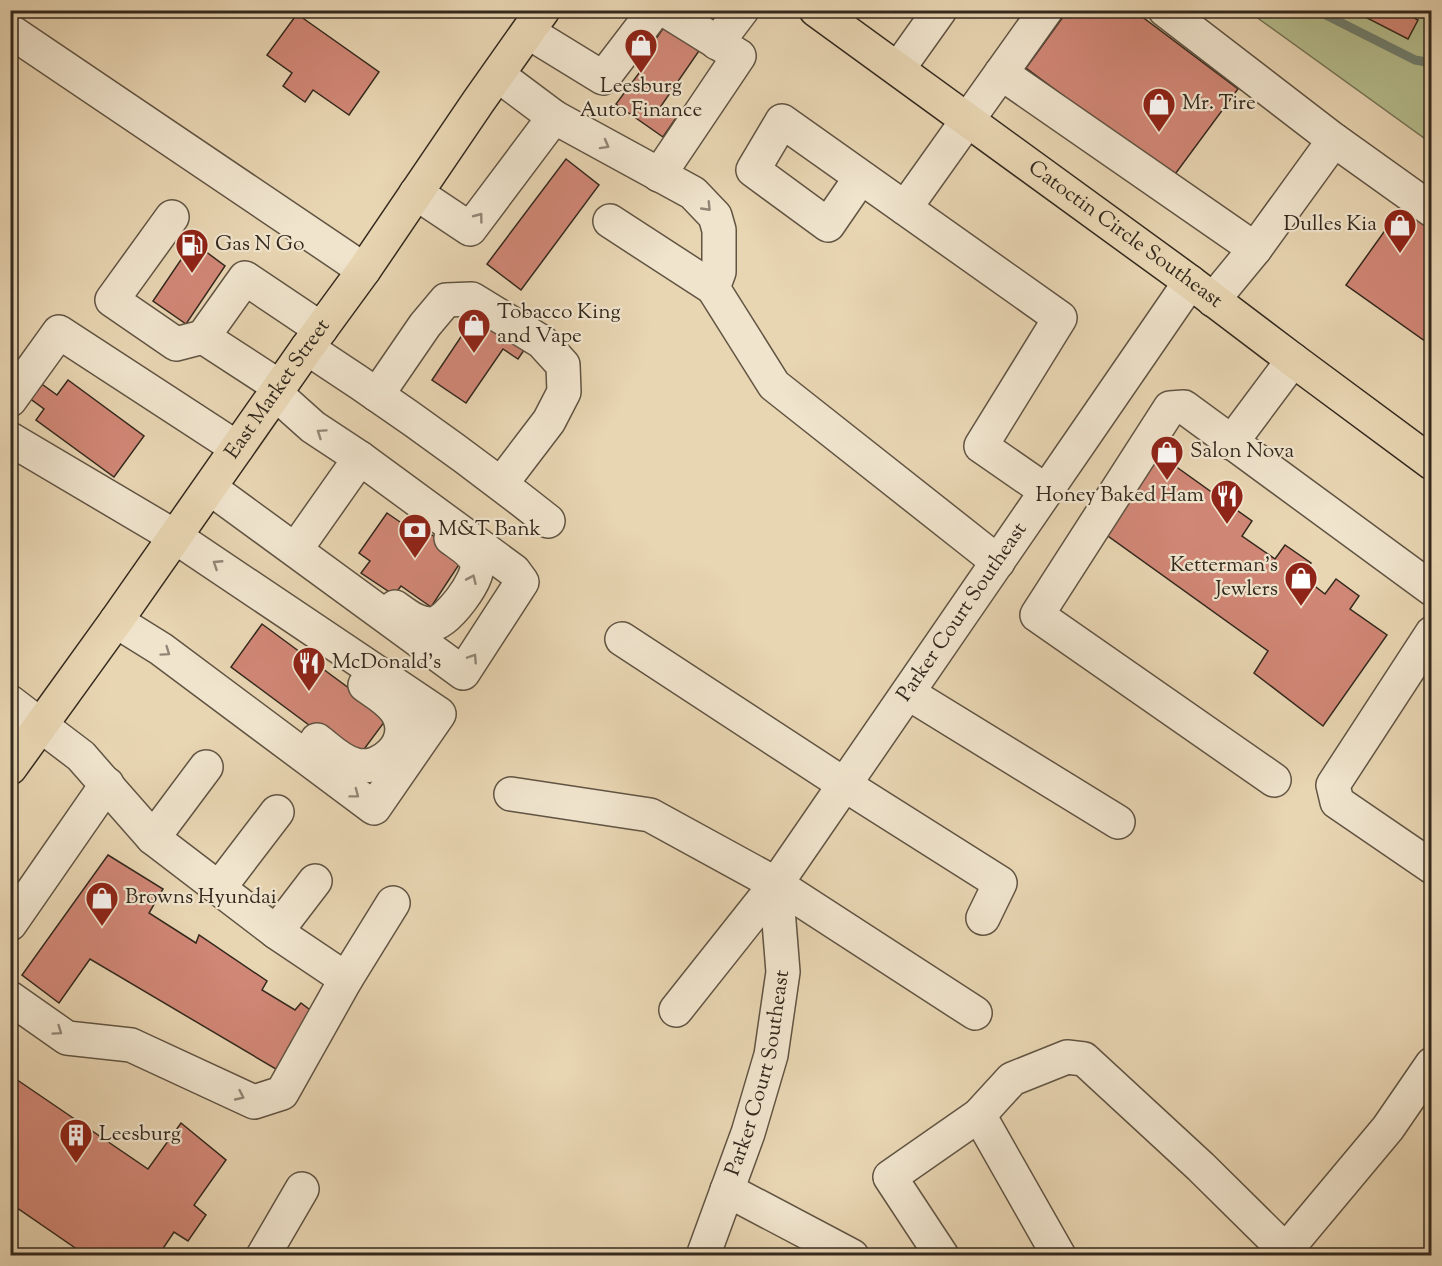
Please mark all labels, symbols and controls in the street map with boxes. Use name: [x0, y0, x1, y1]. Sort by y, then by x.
shop icon: Leesburg Auto Finance: [623, 27, 659, 74]
place label: Leesburg Auto Finance: [580, 72, 702, 126]
shop icon: Mr. Tire: [1141, 86, 1177, 133]
place label: Mr. Tire: [1182, 89, 1256, 119]
one-way arrow: [599, 138, 609, 149]
street label: Catoctin Circle Southeast: [1021, 154, 1228, 316]
one-way arrow: [700, 200, 711, 211]
shop icon: Dulles Kia: [1382, 207, 1418, 254]
place label: Dulles Kia: [1283, 210, 1377, 240]
one-way arrow: [472, 212, 483, 223]
fuel station icon: Gas N Go: [174, 227, 210, 274]
place label: Gas N Go: [215, 230, 304, 260]
place label: Tobacco King and Vape: [497, 298, 621, 352]
shop icon: Tobacco King and Vape: [456, 307, 492, 354]
street label: East Market Street: [218, 313, 338, 466]
one-way arrow: [317, 429, 328, 440]
shop icon: Salon Nova: [1149, 434, 1185, 481]
place label: Salon Nova: [1190, 437, 1295, 467]
restaurant icon: Honey Baked Ham: [1209, 478, 1245, 525]
place label: Honey Baked Ham: [1036, 481, 1204, 511]
bank icon: M&T Bank: [397, 512, 433, 559]
place label: M&T Bank: [438, 515, 542, 545]
street label: Parker Court Southeast: [890, 517, 1035, 708]
place label: Ketterman's Jewlers: [1170, 551, 1278, 605]
one-way arrow: [213, 560, 223, 572]
shop icon: Ketterman's Jewlers: [1283, 560, 1319, 607]
one-way arrow: [465, 574, 477, 585]
one-way arrow: [159, 645, 170, 656]
restaurant icon: McDonald's: [291, 645, 327, 692]
place label: McDonald's: [332, 648, 441, 678]
one-way arrow: [465, 654, 476, 665]
one-way arrow: [349, 787, 360, 798]
shop icon: Browns Hyundai: [84, 880, 120, 927]
place label: Browns Hyundai: [125, 883, 277, 913]
street label: Parker Court Southeast: [718, 968, 798, 1180]
one-way arrow: [52, 1024, 63, 1035]
one-way arrow: [233, 1088, 244, 1100]
building icon: Leesburg: [58, 1117, 94, 1164]
place label: Leesburg: [99, 1120, 181, 1150]

